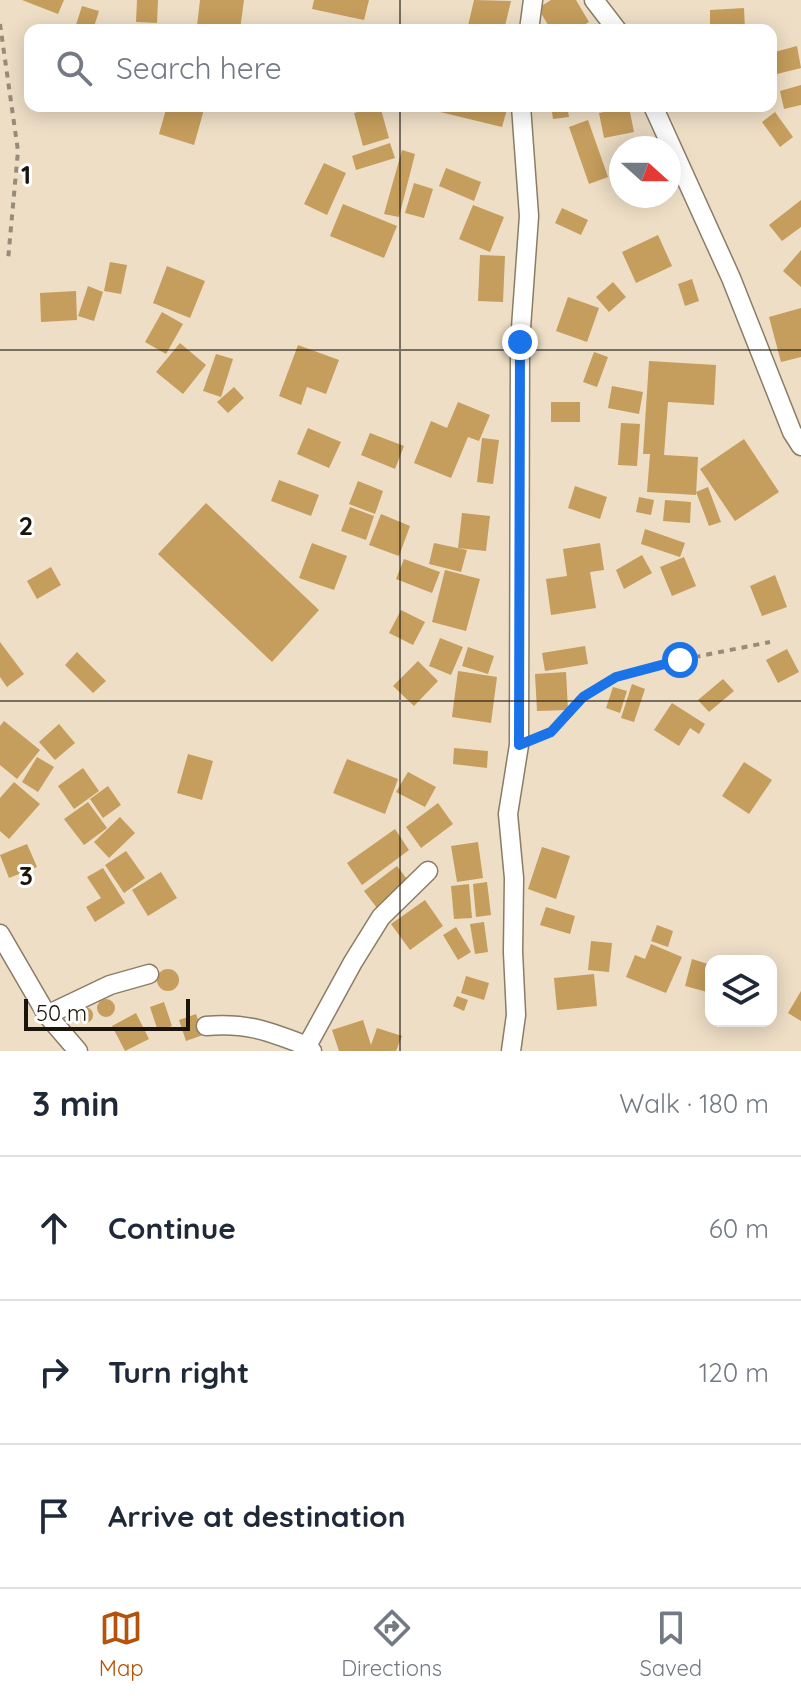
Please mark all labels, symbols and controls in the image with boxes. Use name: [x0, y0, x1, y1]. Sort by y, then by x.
search box: [24, 24, 777, 112]
icon: search: [52, 46, 96, 90]
text: Search here: [116, 49, 282, 87]
north arrow: [609, 136, 681, 208]
text: 1: [21, 158, 31, 191]
route end: [502, 324, 538, 360]
text: 2: [19, 509, 33, 542]
route start: [662, 642, 698, 678]
text: 3: [19, 859, 33, 892]
map controls: [705, 955, 777, 1027]
button: layers: [705, 955, 777, 1027]
scale bar: [24, 995, 190, 1031]
text: 50 m: [36, 999, 87, 1027]
text: 3 min: [32, 1082, 119, 1125]
text: Walk · 180 m: [619, 1087, 769, 1120]
icon: ahead: [32, 1206, 76, 1250]
text: Continue: [108, 1209, 236, 1247]
text: 60 m: [709, 1212, 769, 1245]
icon: right: [32, 1350, 76, 1394]
text: Turn right: [108, 1353, 249, 1391]
text: 120 m: [699, 1356, 769, 1389]
icon: arrive: [32, 1494, 76, 1538]
text: Arrive at destination: [108, 1497, 406, 1535]
tab: Map: [99, 1606, 144, 1682]
tab: Directions: [341, 1606, 442, 1682]
tab: Saved: [639, 1606, 702, 1682]

